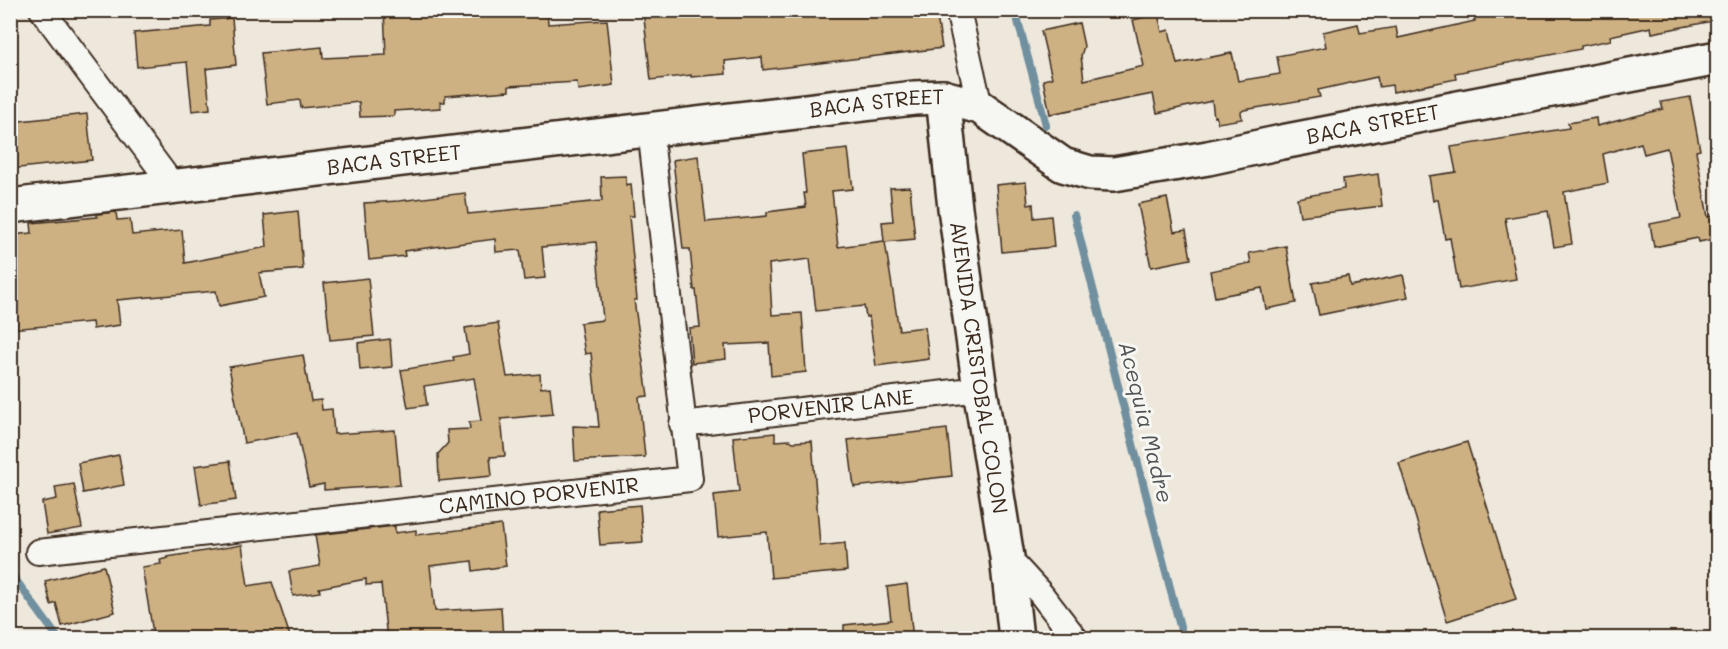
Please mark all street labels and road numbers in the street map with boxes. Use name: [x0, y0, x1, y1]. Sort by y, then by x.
street label: BACA STREET: [808, 82, 945, 122]
street label: BACA STREET: [1304, 97, 1442, 149]
street label: BACA STREET: [325, 137, 463, 180]
street label: AVENIDA CRISTOBAL COLON: [945, 219, 1015, 516]
street label: PORVENIR LANE: [747, 382, 915, 428]
street label: CAMINO PORVENIR: [437, 470, 640, 519]

